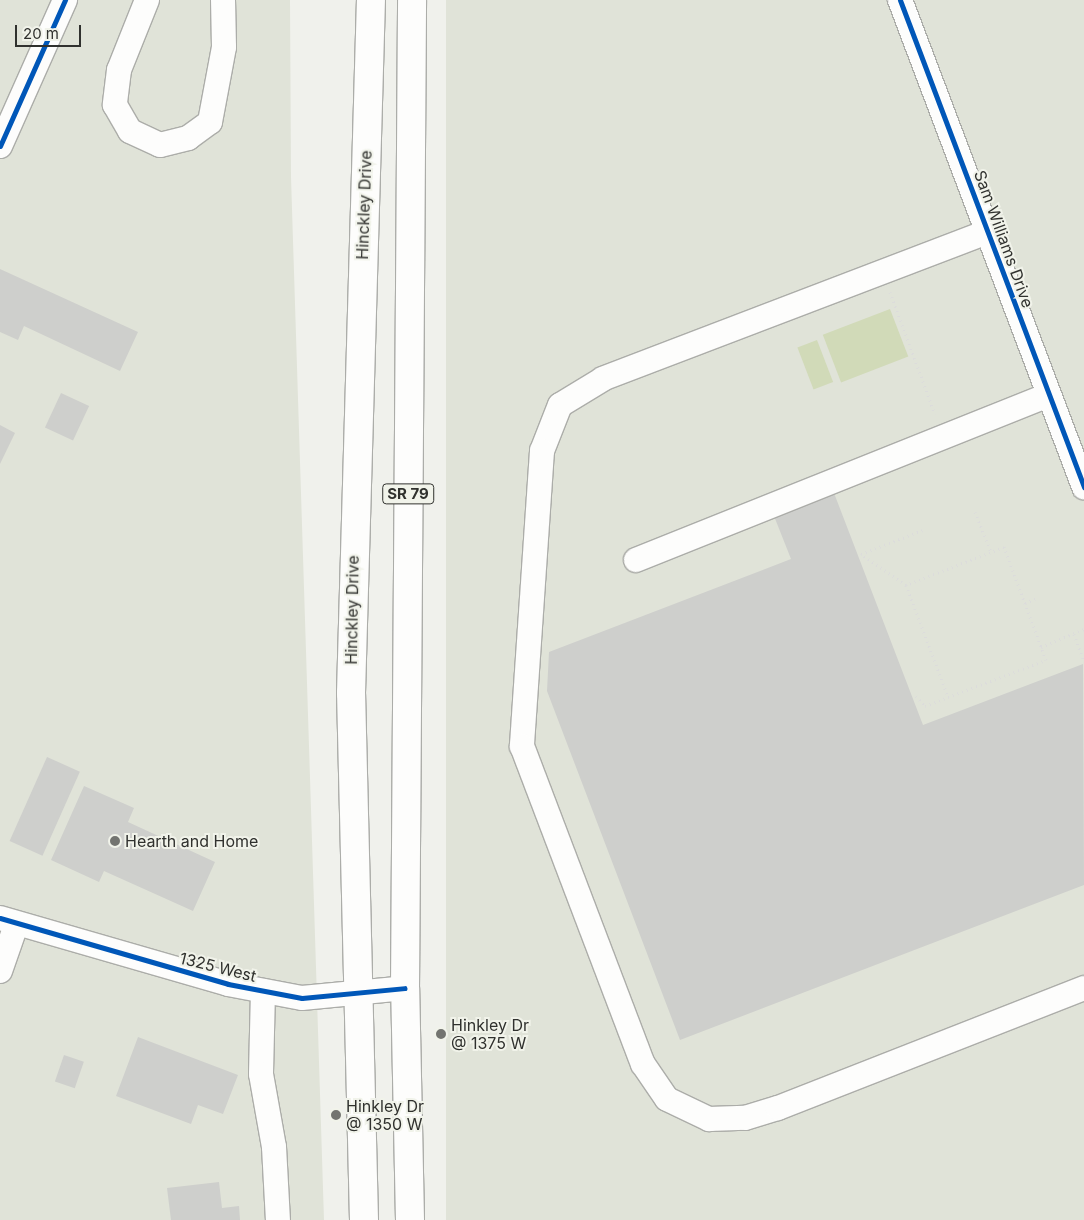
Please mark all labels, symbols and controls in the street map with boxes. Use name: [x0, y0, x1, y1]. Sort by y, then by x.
scale bar: [18, 15, 84, 47]
text: 20 m: [23, 24, 59, 43]
street label: Hinckley Drive: [352, 150, 376, 260]
street label: Sam Williams Drive: [970, 168, 1038, 310]
road number: SR 79: [382, 482, 434, 506]
street label: Hinckley Drive: [341, 555, 363, 665]
place label: Hearth and Home: [125, 831, 258, 851]
marker: Hearth and Home: [109, 835, 121, 847]
street label: 1325 West: [178, 948, 258, 986]
place label: Hinkley Dr @ 1375 W: [451, 1015, 529, 1053]
marker: Hinkley Dr @ 1375 W: [435, 1028, 447, 1040]
place label: Hinkley Dr @ 1350 W: [346, 1096, 424, 1134]
marker: Hinkley Dr @ 1350 W: [330, 1109, 342, 1121]

